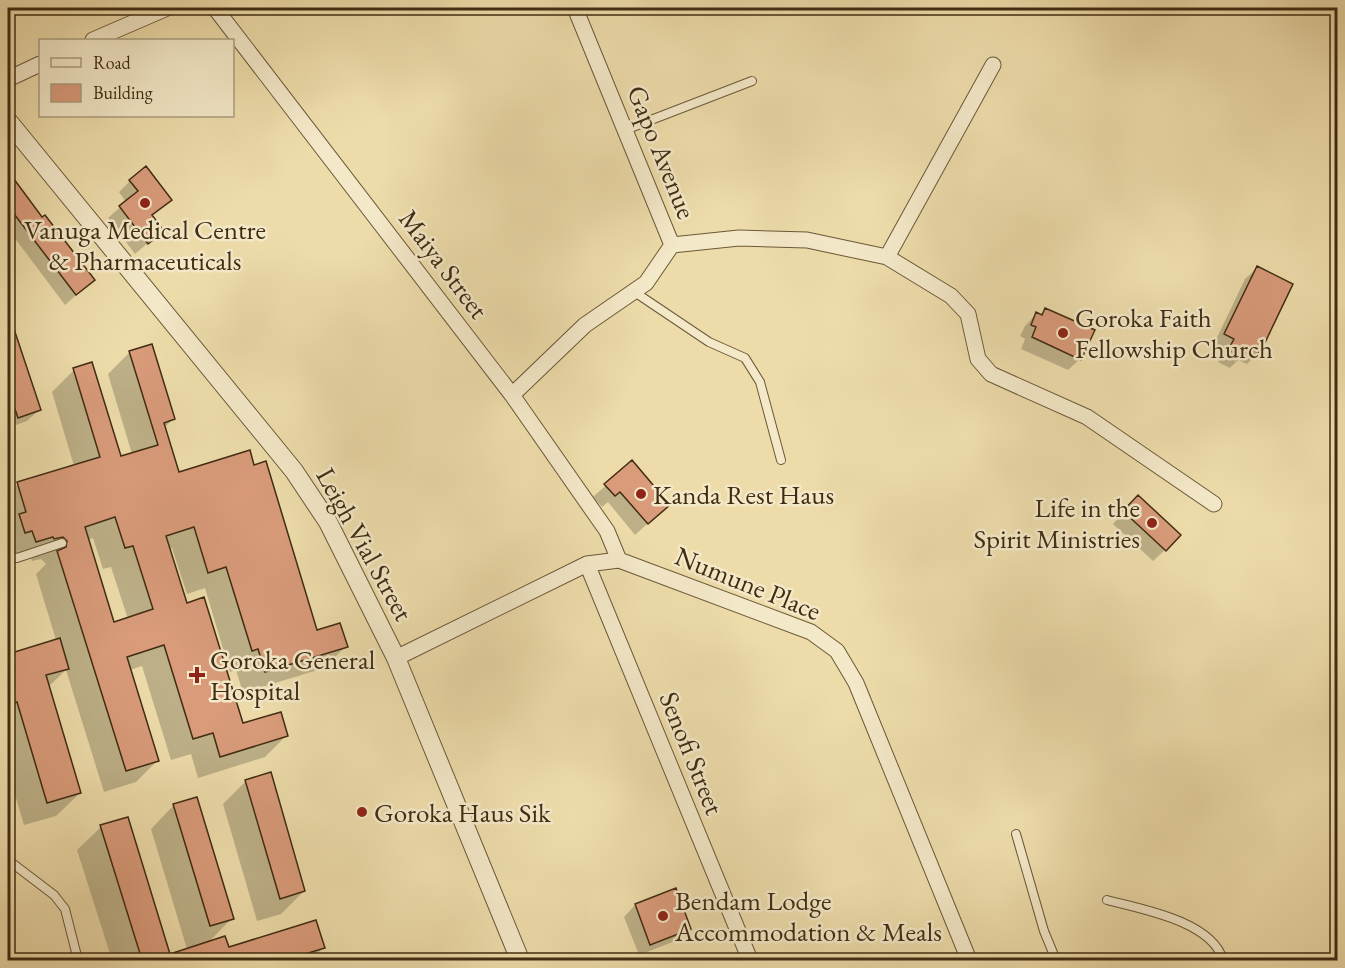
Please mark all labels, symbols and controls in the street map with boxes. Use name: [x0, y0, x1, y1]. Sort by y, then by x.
legend: [39, 39, 234, 117]
text: Road: [93, 51, 132, 74]
street label: Gapo Avenue: [619, 80, 705, 224]
text: Building: [93, 81, 153, 104]
marker: Vanuga Medical Centre & Pharmaceuticals: [138, 196, 152, 210]
street label: Maiya Street: [391, 202, 497, 326]
place label: Vanuga Medical Centre & Pharmaceuticals: [24, 212, 266, 278]
place label: Goroka Faith Fellowship Church: [1075, 300, 1273, 366]
marker: Goroka Faith Fellowship Church: [1056, 326, 1070, 340]
street label: Leigh Vial Street: [308, 461, 422, 627]
place label: Kanda Rest Haus: [653, 477, 834, 512]
marker: Kanda Rest Haus: [634, 487, 648, 501]
place label: Life in the Spirit Ministries: [973, 490, 1140, 556]
marker: Life in the Spirit Ministries: [1145, 516, 1159, 530]
street label: Numune Place: [670, 538, 826, 628]
place label: Goroka General Hospital: [210, 642, 375, 708]
marker: Goroka General Hospital: [188, 666, 206, 684]
street label: Senofi Street: [652, 686, 733, 820]
place label: Goroka Haus Sik: [374, 795, 551, 830]
marker: Goroka Haus Sik: [355, 805, 369, 819]
place label: Bendam Lodge Accommodation & Meals: [674, 883, 942, 949]
marker: Bendam Lodge Accommodation & Meals: [656, 909, 670, 923]

